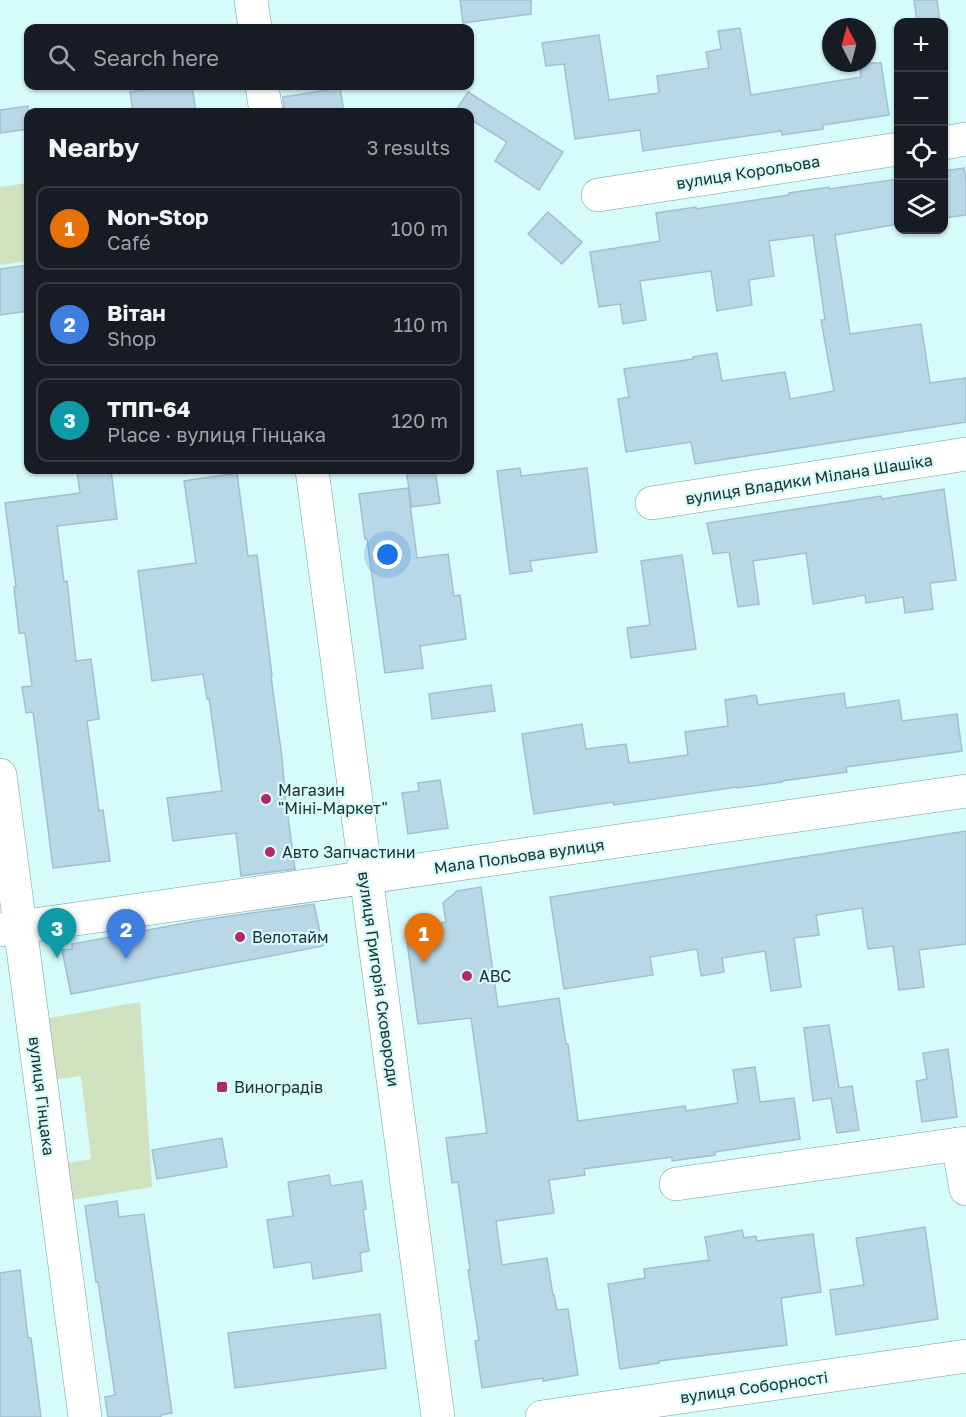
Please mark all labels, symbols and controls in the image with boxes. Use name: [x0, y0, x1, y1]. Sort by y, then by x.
north arrow: [822, 18, 876, 72]
map controls: [894, 18, 948, 234]
button: +: [894, 18, 948, 72]
search box: [24, 24, 474, 90]
icon: search: [45, 41, 78, 74]
text: Search here: [93, 44, 219, 71]
button: −: [894, 72, 948, 126]
button: locate: [894, 126, 948, 180]
text: Nearby: [48, 132, 139, 163]
text: 3 results: [367, 135, 450, 159]
street label: вулиця Корольова: [675, 151, 821, 193]
button: layers: [894, 180, 948, 234]
text: Non-Stop: [107, 203, 209, 230]
text: 1: [64, 216, 75, 240]
text: 100 m: [391, 216, 448, 240]
text: Café: [107, 230, 151, 254]
text: Вітан: [107, 299, 166, 326]
text: 2: [63, 312, 76, 336]
text: 110 m: [394, 312, 448, 336]
text: Shop: [107, 326, 156, 350]
text: ТПП-64: [107, 395, 190, 422]
text: 3: [63, 408, 76, 432]
text: 120 m: [392, 408, 448, 432]
text: Place · вулиця Гінцака: [107, 422, 326, 446]
street label: вулиця Владики Мілана Шашіка: [684, 450, 934, 508]
your location: [373, 540, 402, 569]
place label: Магазин "Міні-Маркет": [278, 780, 388, 818]
marker: Магазин "Міні-Маркет": [259, 792, 273, 806]
street label: Мала Польова вулиця: [432, 834, 606, 878]
place label: Авто Запчастини: [282, 842, 416, 862]
marker: Авто Запчастини: [263, 845, 277, 859]
street label: вулиця Григорія Сковороди: [354, 870, 404, 1088]
pin: 3: [38, 908, 76, 958]
pin: 2: [106, 910, 146, 959]
pin: 1: [404, 914, 444, 963]
place label: Велотайм: [252, 927, 328, 947]
marker: Велотайм: [233, 930, 247, 944]
place label: ABC: [479, 966, 511, 986]
marker: ABC: [460, 969, 474, 983]
street label: вулиця Гінцака: [25, 1035, 59, 1157]
place label: Виноградів: [234, 1077, 323, 1097]
marker: Виноградів: [215, 1080, 229, 1094]
street label: вулиця Соборності: [679, 1367, 829, 1407]

